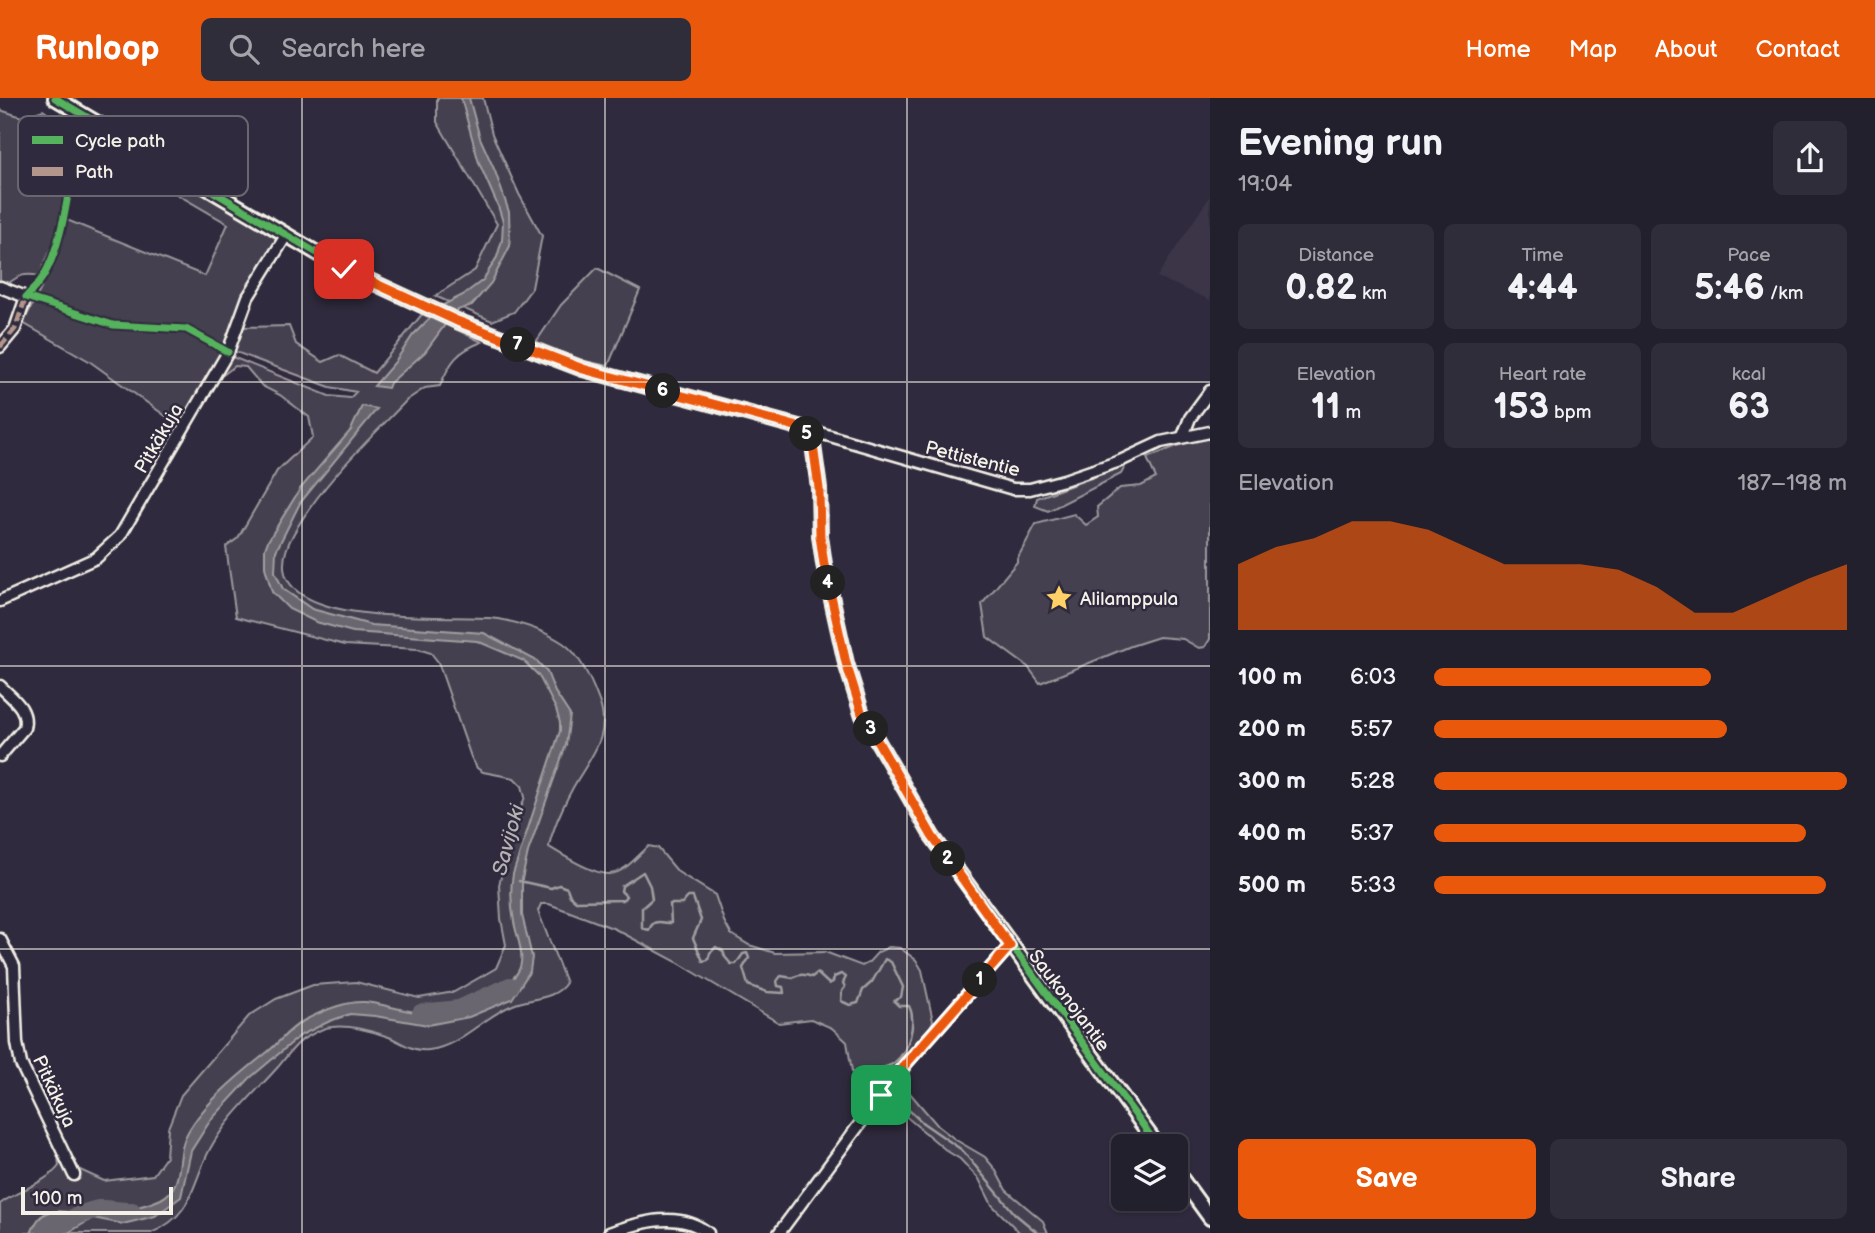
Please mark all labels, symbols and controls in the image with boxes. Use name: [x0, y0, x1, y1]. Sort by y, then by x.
search box: [201, 18, 691, 81]
text: Runloop: [35, 29, 159, 69]
icon: search: [225, 30, 263, 68]
text: Search here: [281, 34, 425, 65]
text: Home: [1466, 35, 1531, 64]
text: Map: [1569, 35, 1617, 64]
text: About: [1655, 35, 1717, 64]
text: Contact: [1755, 35, 1840, 64]
legend: [18, 116, 248, 196]
text: Evening run: [1238, 121, 1443, 166]
button: share: [1773, 121, 1847, 195]
text: Cycle path: [75, 130, 165, 153]
text: Path: [75, 161, 113, 184]
text: 19:04: [1238, 170, 1292, 198]
pin: [314, 239, 374, 299]
text: Distance: [1298, 244, 1374, 267]
text: Time: [1521, 244, 1564, 267]
text: Pace: [1727, 244, 1770, 267]
icon: check: [325, 250, 363, 288]
text: 0.82: [1285, 267, 1357, 310]
text: 4:44: [1507, 267, 1578, 310]
text: 5:46: [1694, 267, 1765, 310]
text: km: [1357, 282, 1387, 305]
text: /km: [1765, 282, 1803, 305]
pin: 7: [500, 328, 536, 362]
text: 7: [512, 333, 523, 356]
text: Elevation: [1297, 363, 1376, 386]
text: Heart rate: [1499, 363, 1586, 386]
text: kcal: [1732, 363, 1766, 386]
pin: 6: [646, 374, 680, 408]
text: 6: [657, 379, 668, 402]
text: 11: [1311, 386, 1340, 429]
text: 153: [1494, 386, 1549, 429]
text: 63: [1728, 386, 1770, 429]
street label: Pitkäkuja: [130, 400, 189, 478]
text: m: [1340, 401, 1361, 424]
text: bpm: [1549, 401, 1591, 424]
pin: 5: [790, 416, 824, 452]
text: 5: [801, 422, 812, 445]
street label: Pettistentie: [923, 437, 1022, 482]
text: Elevation: [1238, 469, 1334, 497]
text: 187–198 m: [1737, 469, 1847, 497]
pin: 4: [810, 566, 846, 601]
text: 4: [822, 571, 833, 594]
place icon: Alilamppula: [1044, 583, 1074, 613]
place label: Alilamppula: [1080, 588, 1178, 611]
text: 100 m: [1238, 663, 1302, 691]
text: 6:03: [1350, 663, 1396, 691]
pin: 3: [854, 712, 888, 746]
text: 200 m: [1238, 715, 1306, 743]
text: 5:57: [1350, 715, 1392, 743]
text: 3: [865, 717, 876, 740]
text: 300 m: [1238, 767, 1306, 795]
text: 5:28: [1350, 767, 1395, 795]
water label: Savijoki: [487, 801, 530, 878]
text: 400 m: [1238, 819, 1306, 847]
text: 5:37: [1350, 819, 1393, 847]
pin: 2: [930, 842, 965, 876]
text: 2: [942, 847, 953, 870]
text: 500 m: [1238, 871, 1306, 899]
text: 5:33: [1350, 871, 1396, 899]
street label: Saukonojantie: [1023, 946, 1114, 1056]
pin: 1: [962, 962, 998, 998]
text: 1: [976, 968, 984, 991]
street label: Pitkäkuja: [27, 1052, 80, 1131]
pin: [851, 1065, 911, 1125]
icon: arrive: [862, 1076, 900, 1114]
map controls: [1111, 1134, 1188, 1211]
button: layers: [1111, 1134, 1188, 1211]
button: Save: [1238, 1139, 1536, 1219]
button: Share: [1550, 1139, 1847, 1219]
scale bar: [21, 1184, 173, 1216]
text: 100 m: [32, 1187, 83, 1210]

